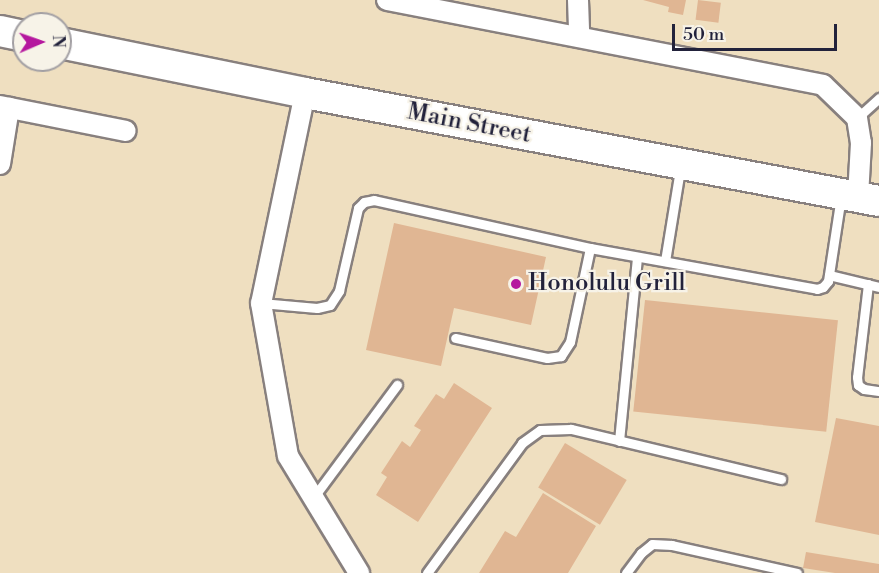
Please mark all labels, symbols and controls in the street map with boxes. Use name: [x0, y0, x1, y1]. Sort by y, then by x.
north arrow: [12, 12, 72, 72]
scale bar: [675, 12, 840, 50]
text: 50 m: [683, 23, 724, 46]
text: N: [48, 35, 68, 48]
street label: Main Street: [405, 98, 533, 150]
place label: Honolulu Grill: [528, 270, 686, 298]
marker: Honolulu Grill: [509, 277, 523, 291]

